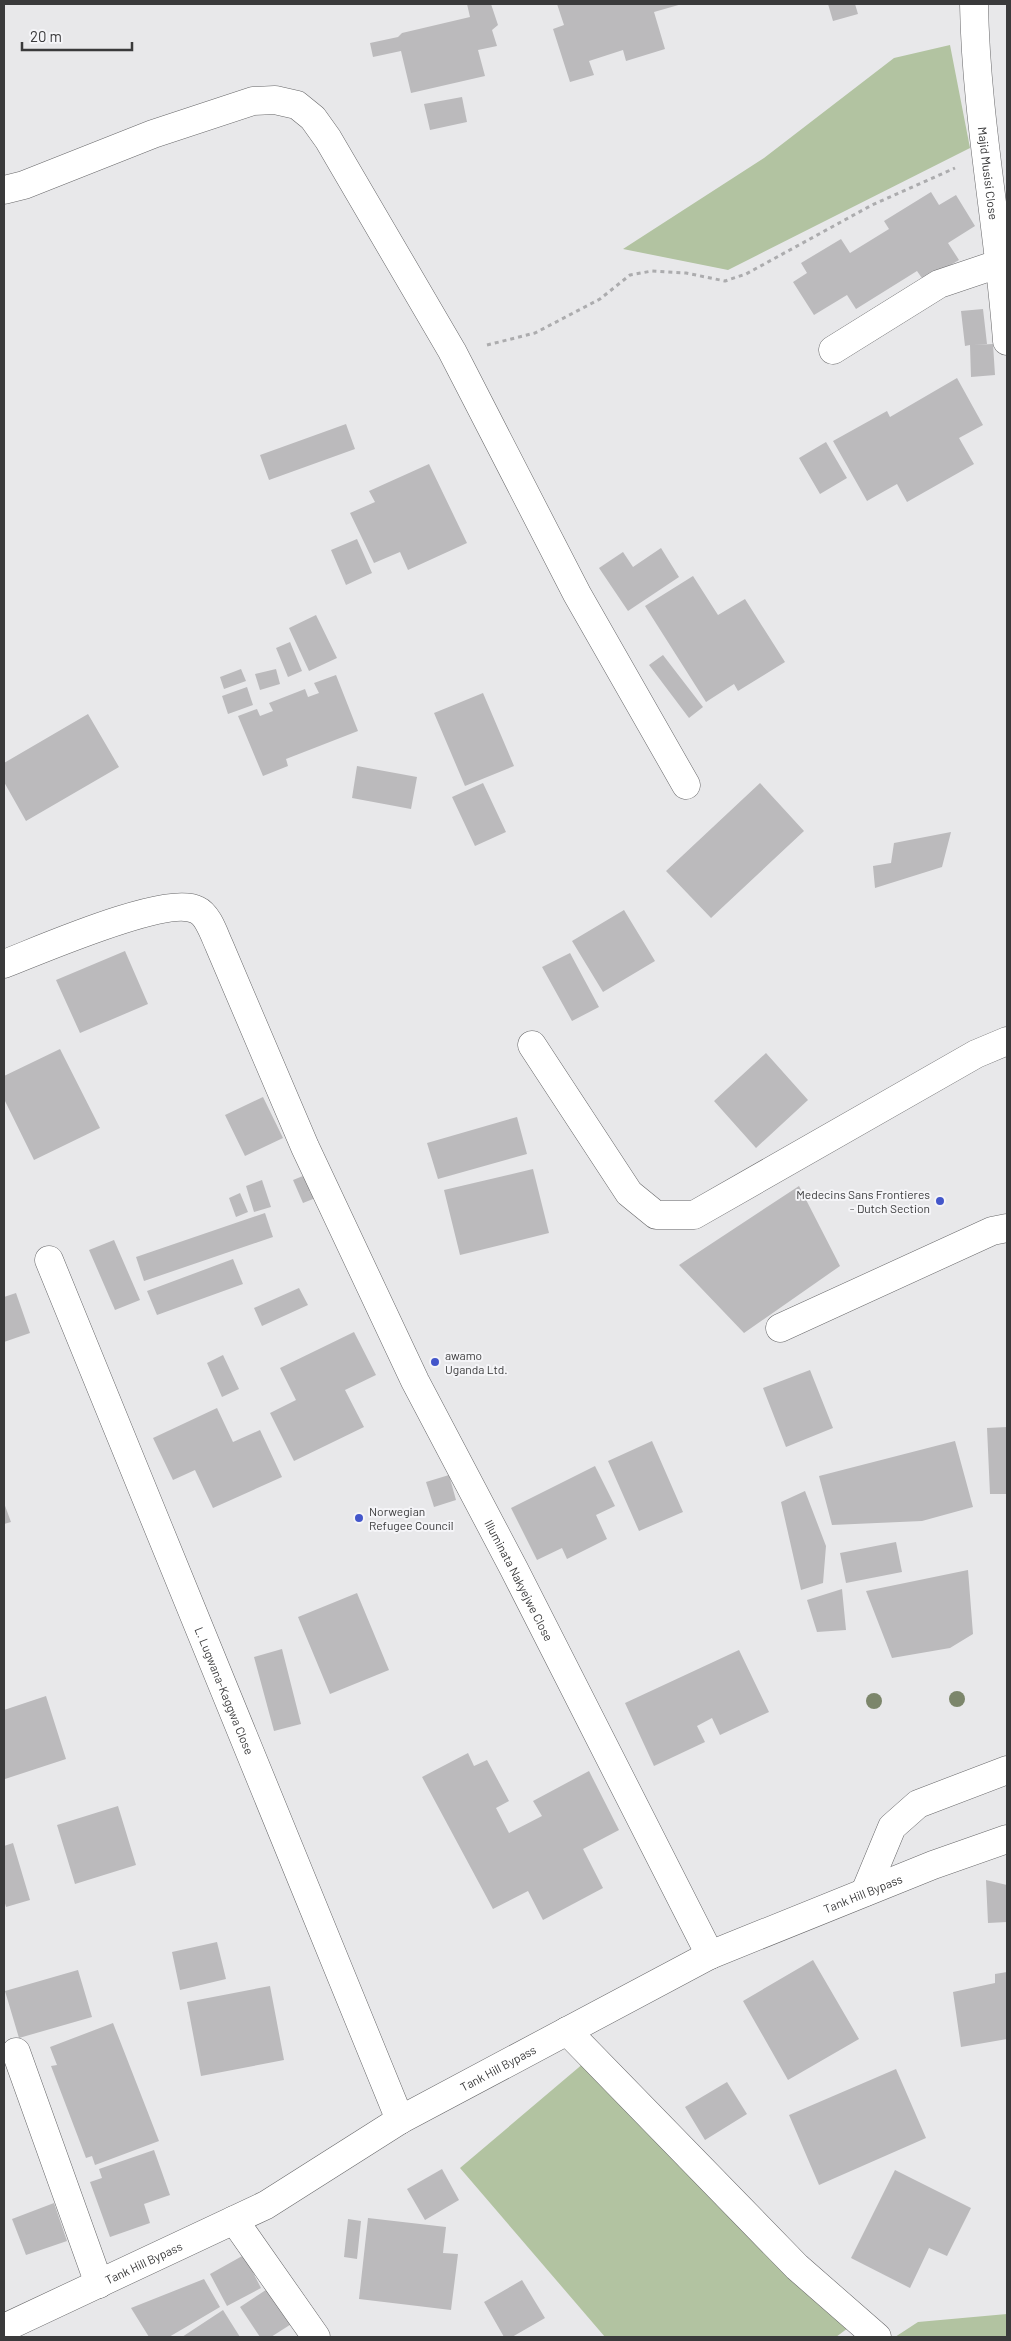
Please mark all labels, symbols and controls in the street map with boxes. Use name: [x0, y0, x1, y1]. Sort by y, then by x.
scale bar: [22, 20, 132, 52]
text: 20 m: [30, 27, 62, 45]
street label: Majid Musisi Close: [976, 126, 1001, 221]
place label: Medecins Sans Frontieres - Dutch Section: [796, 1187, 930, 1215]
marker: Medecins Sans Frontieres - Dutch Section: [934, 1195, 946, 1207]
place label: awamo Uganda Ltd.: [445, 1348, 508, 1376]
marker: awamo Uganda Ltd.: [429, 1356, 441, 1368]
place label: Norwegian Refugee Council: [369, 1504, 454, 1532]
marker: Norwegian Refugee Council: [353, 1512, 365, 1524]
street label: Illuminata Nakyejwe Close: [482, 1517, 556, 1643]
street label: L. Lugwana-Kaggwa Close: [192, 1625, 257, 1756]
street label: Tank Hill Bypass: [821, 1871, 904, 1916]
street label: Tank Hill Bypass: [458, 2042, 538, 2094]
street label: Tank Hill Bypass: [103, 2238, 184, 2287]

